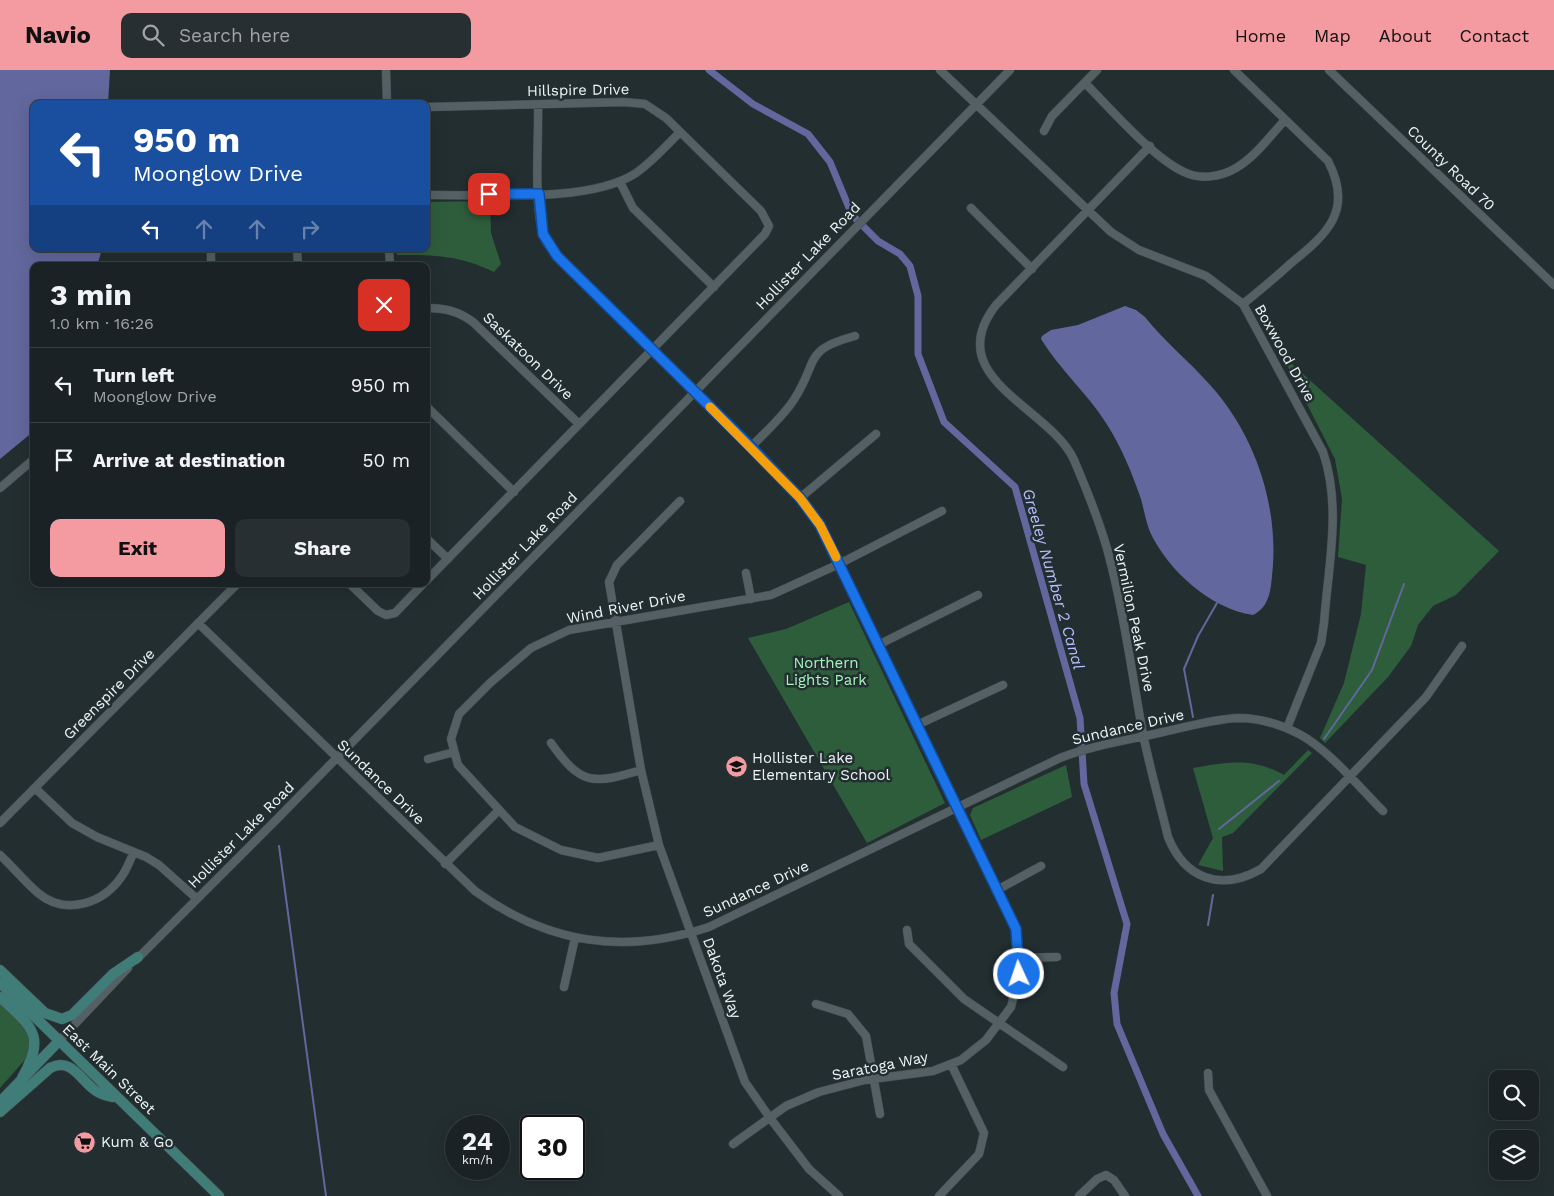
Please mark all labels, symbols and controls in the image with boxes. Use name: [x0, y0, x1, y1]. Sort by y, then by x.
search box: [121, 13, 471, 58]
text: Navio: [25, 21, 91, 49]
icon: search: [139, 21, 167, 49]
text: Search here: [179, 24, 290, 47]
text: Home: [1235, 25, 1286, 46]
text: Map: [1314, 25, 1351, 46]
text: About: [1379, 25, 1431, 46]
text: Contact: [1459, 25, 1529, 46]
street label: Hillspire Drive: [527, 80, 629, 100]
text: 950 m: [133, 119, 240, 161]
icon: left: [50, 120, 115, 185]
street label: County Road 70: [1403, 122, 1499, 214]
text: Moonglow Drive: [133, 161, 303, 186]
pin: [468, 173, 510, 215]
icon: arrive: [475, 180, 503, 208]
street label: Hollister Lake Road: [752, 198, 864, 314]
icon: left: [137, 215, 165, 243]
icon: ahead: [190, 215, 218, 243]
icon: ahead: [243, 215, 271, 243]
icon: right: [296, 215, 324, 243]
text: 3 min: [50, 277, 132, 312]
button: close: [358, 279, 410, 331]
street label: Boxwood Drive: [1251, 301, 1319, 405]
street label: Saskatoon Drive: [479, 308, 577, 404]
text: 1.0 km · 16:26: [50, 314, 154, 333]
text: Turn left: [93, 364, 174, 387]
icon: left: [50, 371, 78, 399]
text: 950 m: [351, 374, 410, 397]
text: Moonglow Drive: [93, 387, 217, 406]
icon: arrive: [50, 446, 78, 474]
text: Arrive at destination: [93, 449, 285, 472]
text: 50 m: [363, 449, 410, 472]
water label: Greeley Number 2 Canal: [1019, 486, 1089, 672]
street label: Hollister Lake Road: [469, 488, 581, 604]
button: Exit: [50, 519, 225, 577]
button: Share: [235, 519, 410, 577]
street label: Vermilion Peak Drive: [1110, 542, 1158, 694]
street label: Wind River Drive: [565, 587, 687, 627]
street label: Greenspire Drive: [60, 645, 158, 743]
park label: Northern Lights Park: [785, 654, 867, 689]
street label: Sundance Drive: [1070, 705, 1186, 749]
street label: Sundance Drive: [333, 736, 429, 828]
place label: Hollister Lake Elementary School: [752, 749, 891, 784]
school or university icon: Hollister Lake Elementary School: [724, 755, 748, 779]
street label: Hollister Lake Road: [184, 778, 298, 892]
street label: Sundance Drive: [700, 857, 812, 921]
street label: Dakota Way: [699, 935, 745, 1021]
position arrow: [992, 947, 1044, 999]
street label: East Main Street: [59, 1020, 160, 1118]
street label: Saratoga Way: [830, 1048, 930, 1084]
map controls: [1489, 1070, 1539, 1180]
button: search: [1489, 1070, 1539, 1120]
speed limit sign: 30: [520, 1115, 585, 1180]
text: 24: [462, 1127, 493, 1156]
supermarket icon: Kum & Go: [73, 1130, 97, 1154]
button: layers: [1489, 1130, 1539, 1180]
place label: Kum & Go: [101, 1133, 173, 1151]
text: km/h: [462, 1153, 493, 1167]

